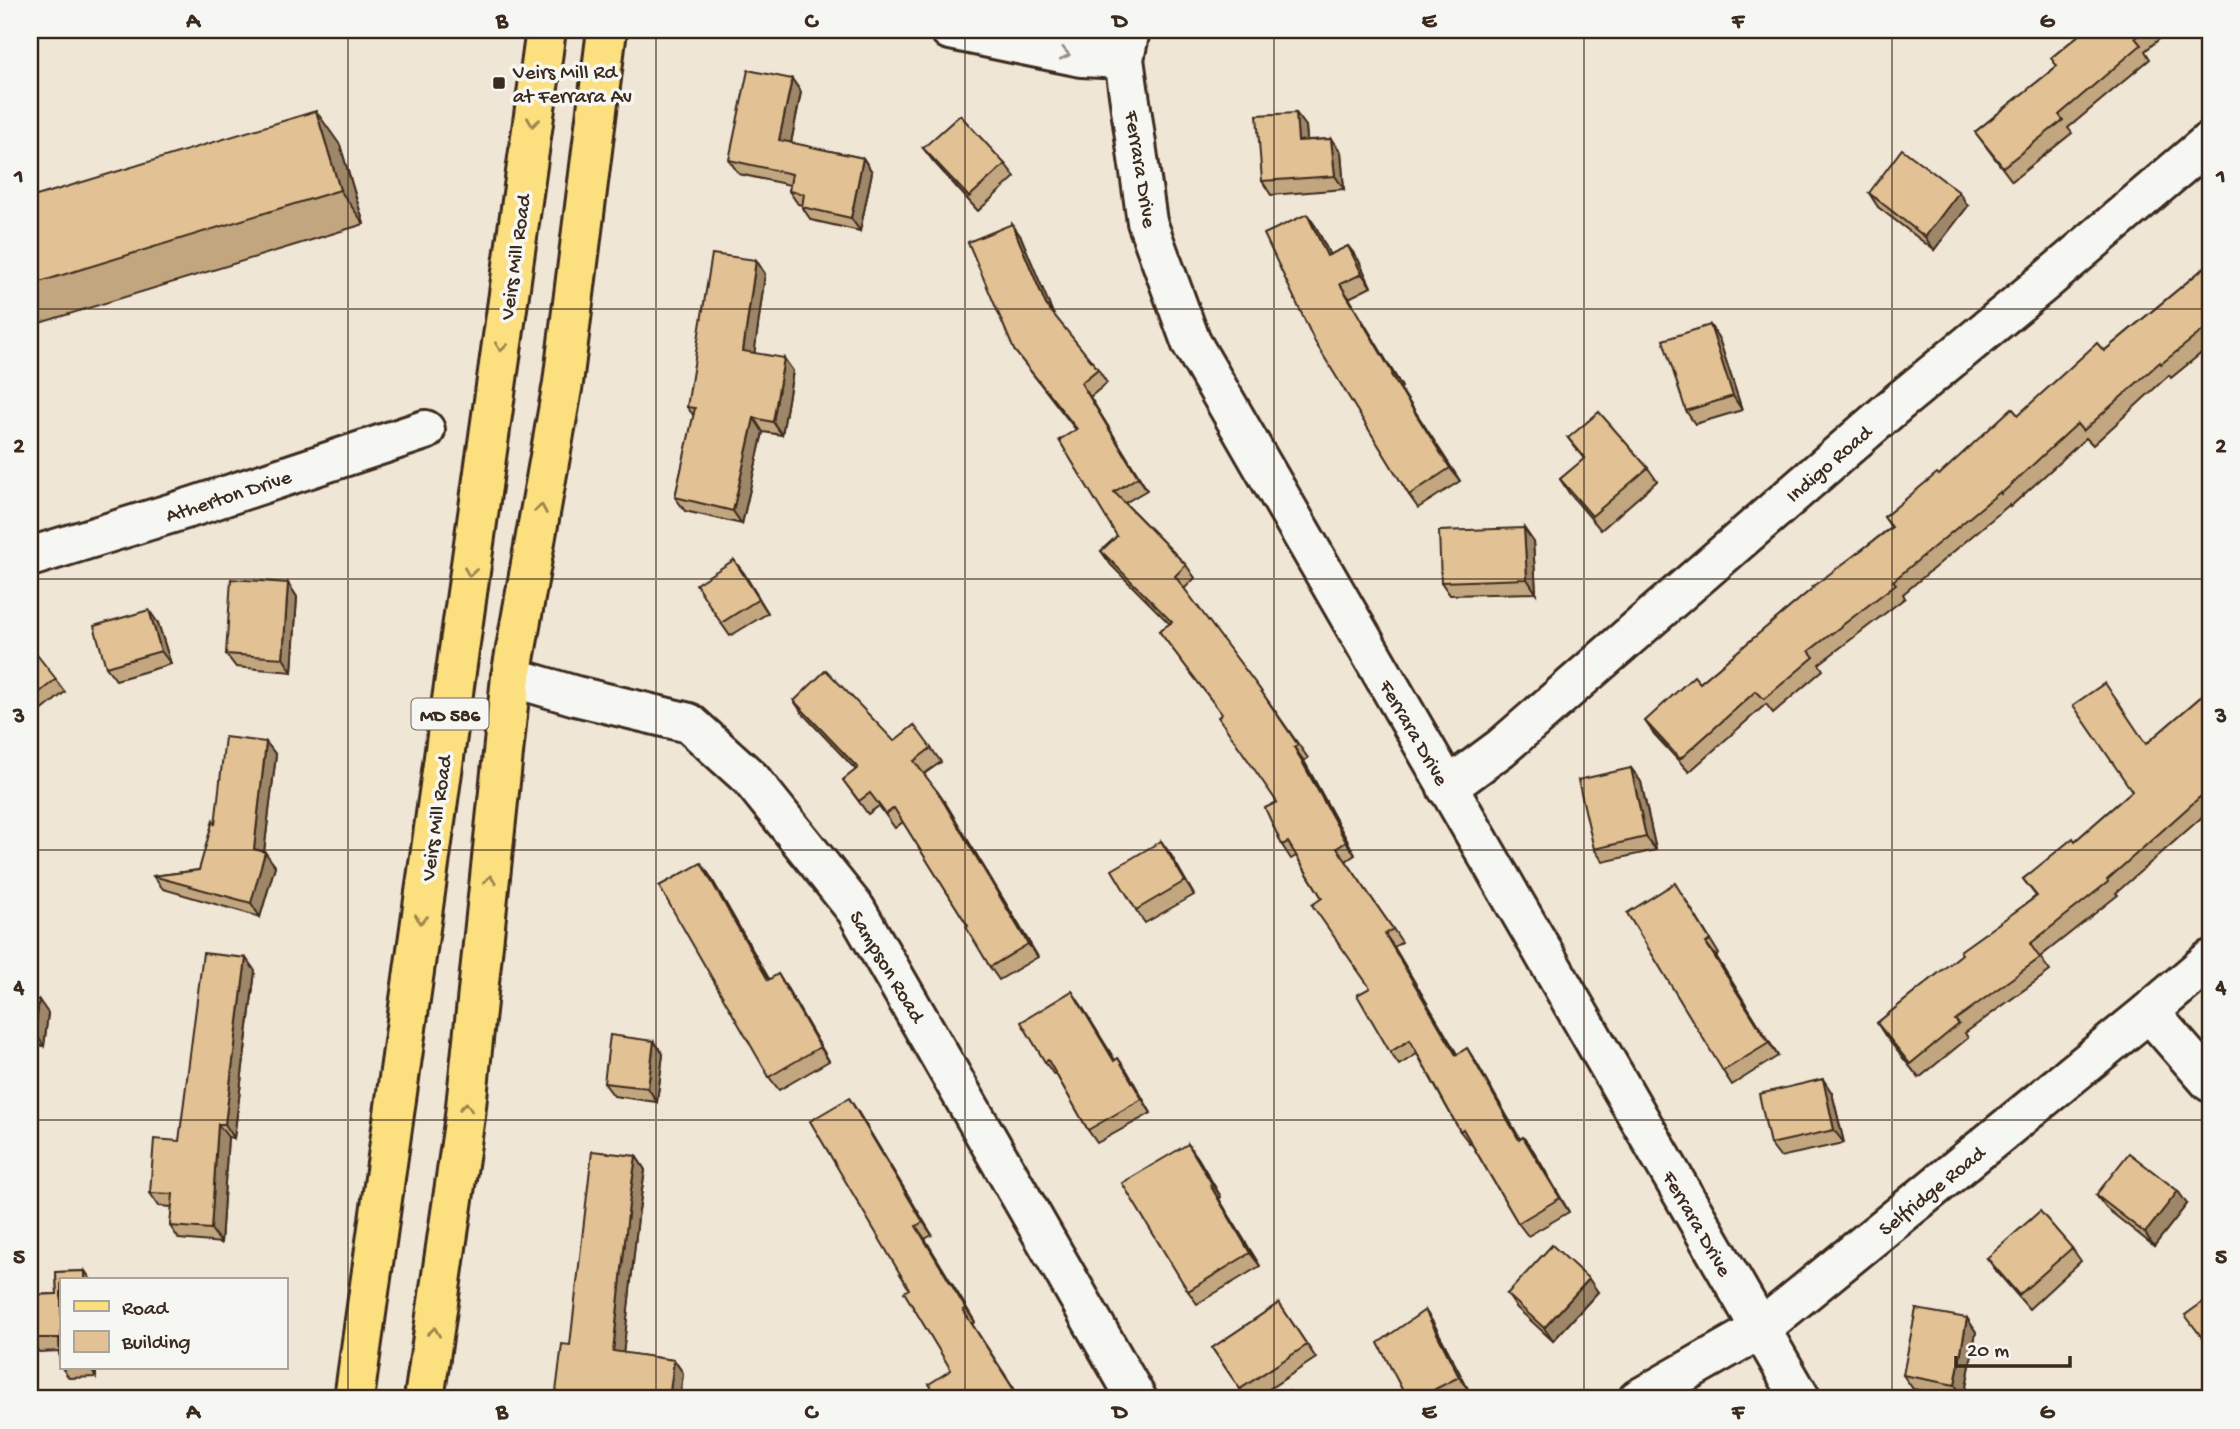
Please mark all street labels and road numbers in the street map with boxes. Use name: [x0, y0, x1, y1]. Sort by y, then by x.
street label: Ferrara Drive: [1117, 108, 1160, 231]
street label: Veirs Mill Road: [496, 191, 539, 323]
street label: Indigo Road: [1782, 420, 1880, 510]
street label: Atherton Drive: [163, 466, 296, 530]
street label: Ferrara Drive: [1371, 676, 1453, 792]
road number: MD 586: [412, 698, 489, 730]
street label: Veirs Mill Road: [417, 752, 460, 884]
street label: Sampson Road: [842, 907, 929, 1030]
street label: Selfridge Road: [1875, 1141, 1993, 1243]
street label: Ferrara Drive: [1654, 1167, 1736, 1283]

